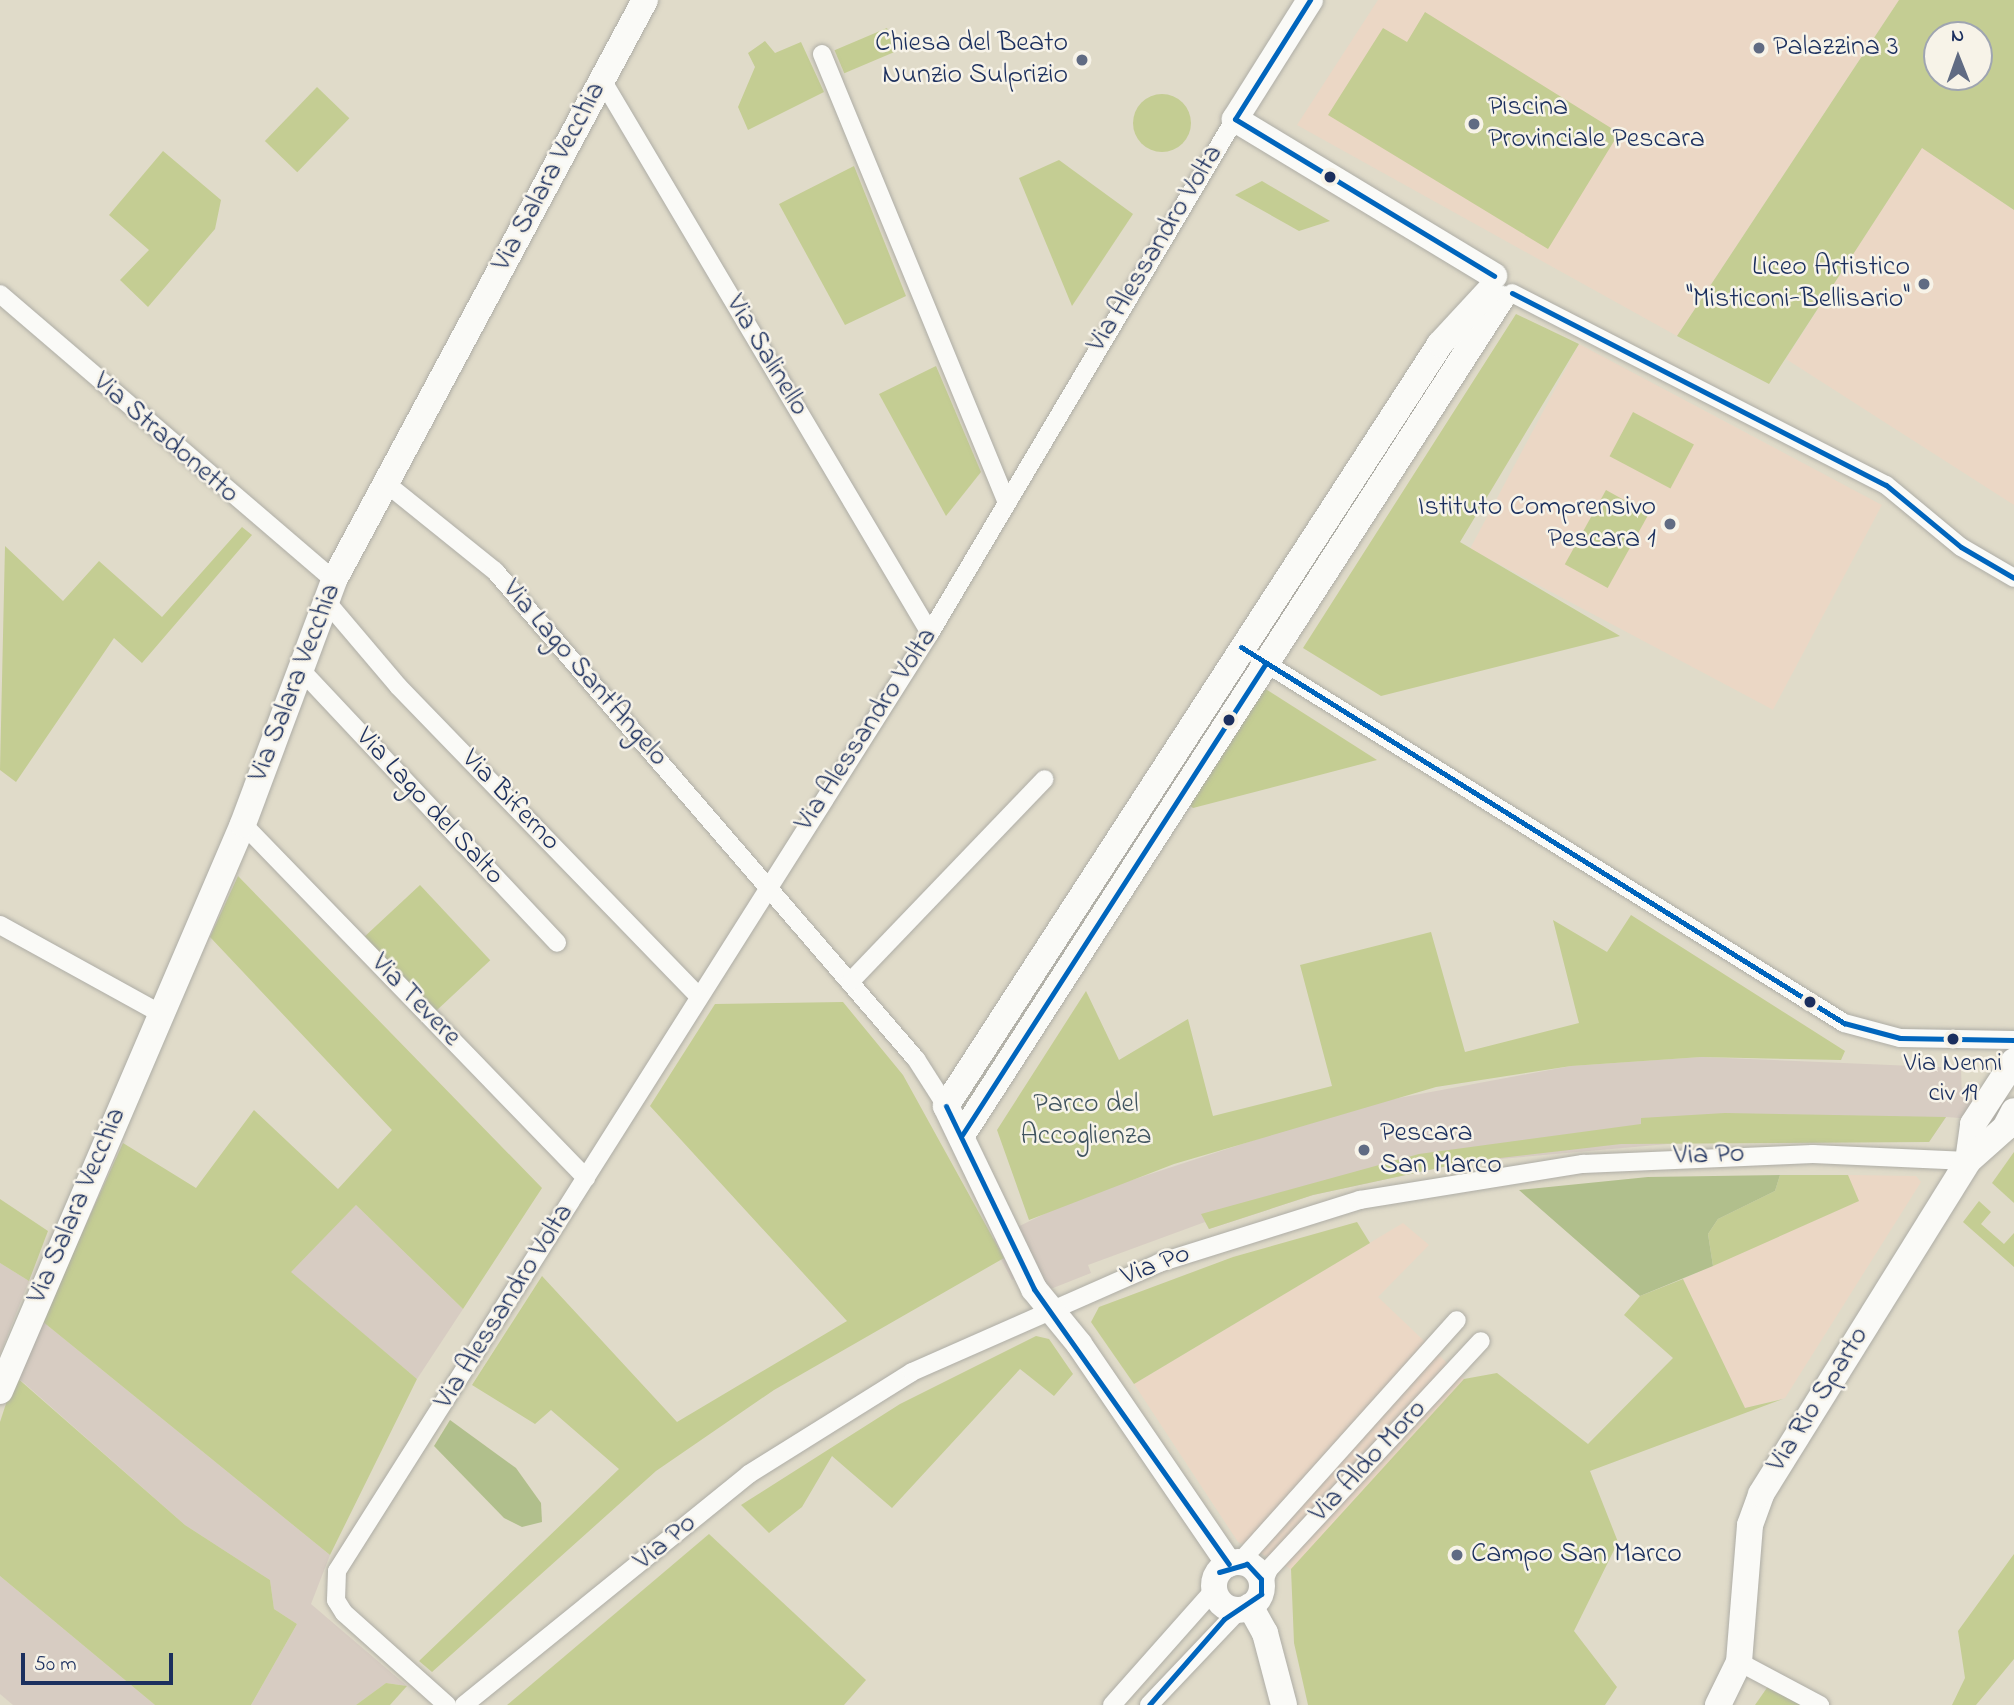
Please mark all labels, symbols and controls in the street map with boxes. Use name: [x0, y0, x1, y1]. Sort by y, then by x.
north arrow: [1923, 21, 1993, 91]
text: N: [1951, 23, 1964, 50]
place label: Chiesa del Beato Nunzio Sulprizio: [875, 27, 1068, 93]
place label: Palazzina 3: [1773, 31, 1898, 65]
marker: Palazzina 3: [1751, 40, 1767, 56]
marker: Chiesa del Beato Nunzio Sulprizio: [1074, 52, 1090, 68]
street label: Via Salara Vecchia: [486, 77, 614, 277]
place label: Piscina Provinciale Pescara: [1488, 91, 1705, 157]
marker: Piscina Provinciale Pescara: [1466, 116, 1482, 132]
street label: Via Alessandro Volta: [1081, 139, 1231, 359]
unlabelled marker: [1323, 170, 1337, 184]
place label: Liceo Artistico "Misticoni-Bellisario": [1686, 251, 1910, 317]
marker: Liceo Artistico "Misticoni-Bellisario": [1916, 276, 1932, 292]
street label: Via Salinello: [717, 290, 815, 422]
street label: Via Stradonetto: [85, 366, 245, 512]
place label: Istituto Comprensivo Pescara 1: [1418, 491, 1656, 557]
marker: Istituto Comprensivo Pescara 1: [1662, 516, 1678, 532]
street label: Via Lago Sant'Angelo: [494, 574, 674, 774]
street label: Via Salara Vecchia: [243, 579, 349, 787]
street label: Via Alessandro Volta: [789, 622, 945, 838]
unlabelled marker: [1222, 713, 1236, 727]
street label: Via Lago del Salto: [347, 721, 511, 893]
street label: Via Biferno: [453, 743, 567, 859]
street label: Via Tevere: [363, 948, 467, 1054]
unlabelled marker: [1803, 995, 1817, 1009]
marker: Via Nenni civ 19: [1946, 1032, 1960, 1046]
place label: Via Nenni civ 19: [1904, 1049, 2002, 1110]
park label: Parco del Accoglienza: [1020, 1088, 1152, 1154]
street label: Via Salara Vecchia: [22, 1103, 134, 1309]
place label: Pescara San Marco: [1380, 1117, 1502, 1183]
street label: Via Po: [1673, 1138, 1745, 1174]
marker: Pescara San Marco: [1354, 1140, 1374, 1160]
street label: Via Alessandro Volta: [428, 1198, 582, 1416]
street label: Via Po: [1117, 1238, 1195, 1294]
street label: Via Rio Sparto: [1761, 1321, 1877, 1479]
street label: Via Aldo Moro: [1304, 1394, 1434, 1530]
street label: Via Po: [628, 1507, 704, 1579]
place label: Campo San Marco: [1471, 1538, 1682, 1572]
marker: Campo San Marco: [1449, 1547, 1465, 1563]
scale bar: [24, 1638, 177, 1682]
text: 50 m: [34, 1650, 77, 1680]

